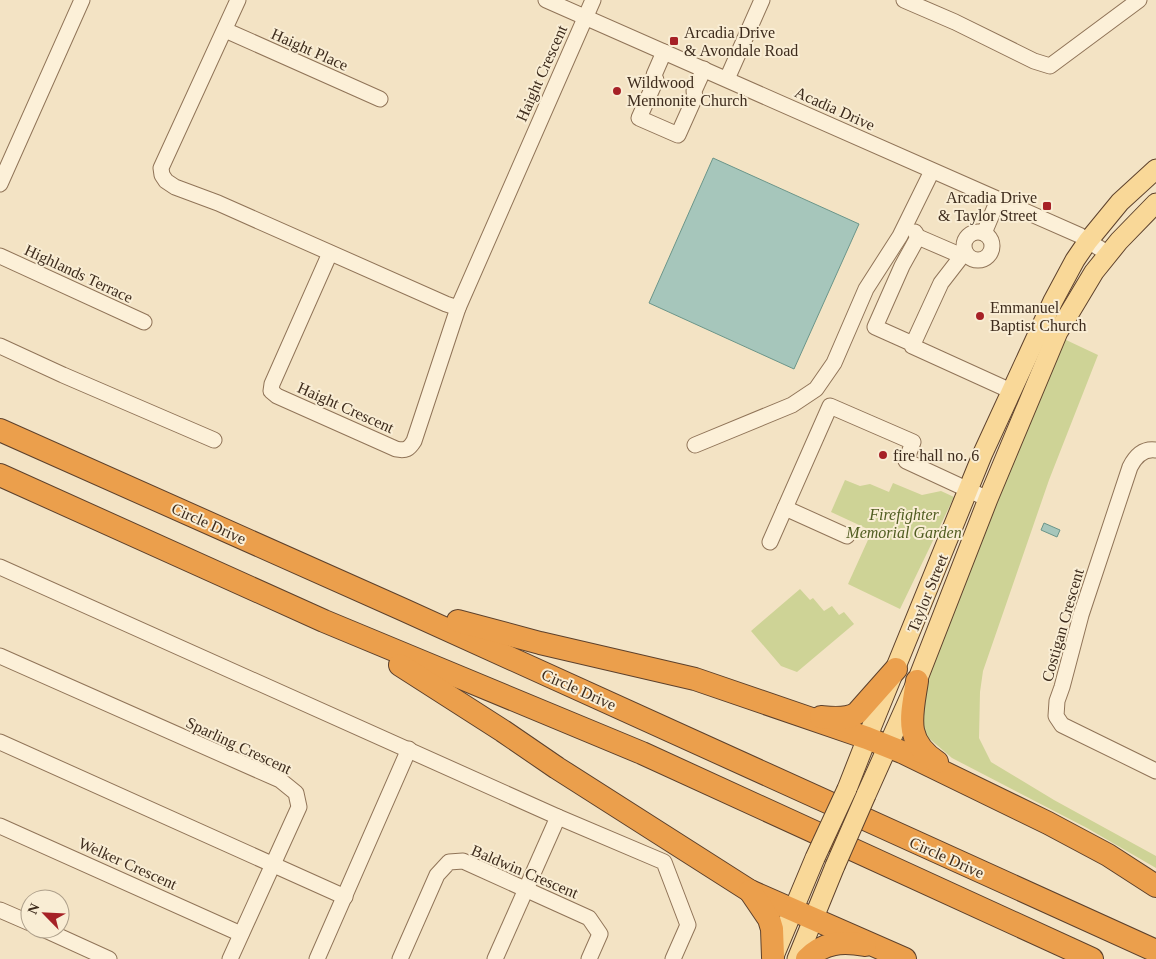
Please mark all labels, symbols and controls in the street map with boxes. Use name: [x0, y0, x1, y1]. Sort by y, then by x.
street label: Haight Crescent: [513, 22, 571, 124]
place label: Arcadia Drive & Avondale Road: [684, 24, 798, 59]
street label: Haight Place: [268, 25, 351, 75]
marker: Arcadia Drive & Avondale Road: [668, 35, 680, 47]
place label: Wildwood Mennonite Church: [627, 74, 747, 109]
street label: Acadia Drive: [792, 83, 877, 134]
marker: Wildwood Mennonite Church: [611, 85, 623, 97]
place label: Arcadia Drive & Taylor Street: [938, 189, 1038, 225]
marker: Arcadia Drive & Taylor Street: [1041, 200, 1053, 212]
street label: Highlands Terrace: [22, 241, 135, 307]
place label: Emmanuel Baptist Church: [990, 299, 1086, 335]
marker: Emmanuel Baptist Church: [974, 310, 986, 322]
street label: Haight Crescent: [295, 379, 397, 437]
place label: fire hall no. 6: [893, 447, 979, 464]
marker: fire hall no. 6: [877, 449, 889, 461]
street label: Circle Drive: [169, 500, 249, 547]
park label: Firefighter Memorial Garden: [845, 506, 962, 541]
street label: Taylor Street: [904, 551, 952, 635]
street label: Costigan Crescent: [1038, 566, 1088, 684]
street label: Circle Drive: [539, 666, 619, 713]
street label: Sparling Crescent: [183, 714, 295, 778]
street label: Welker Crescent: [76, 834, 180, 893]
street label: Circle Drive: [907, 834, 987, 881]
street label: Baldwin Crescent: [469, 841, 581, 902]
north arrow: [20, 889, 70, 939]
text: N: [25, 901, 42, 917]

